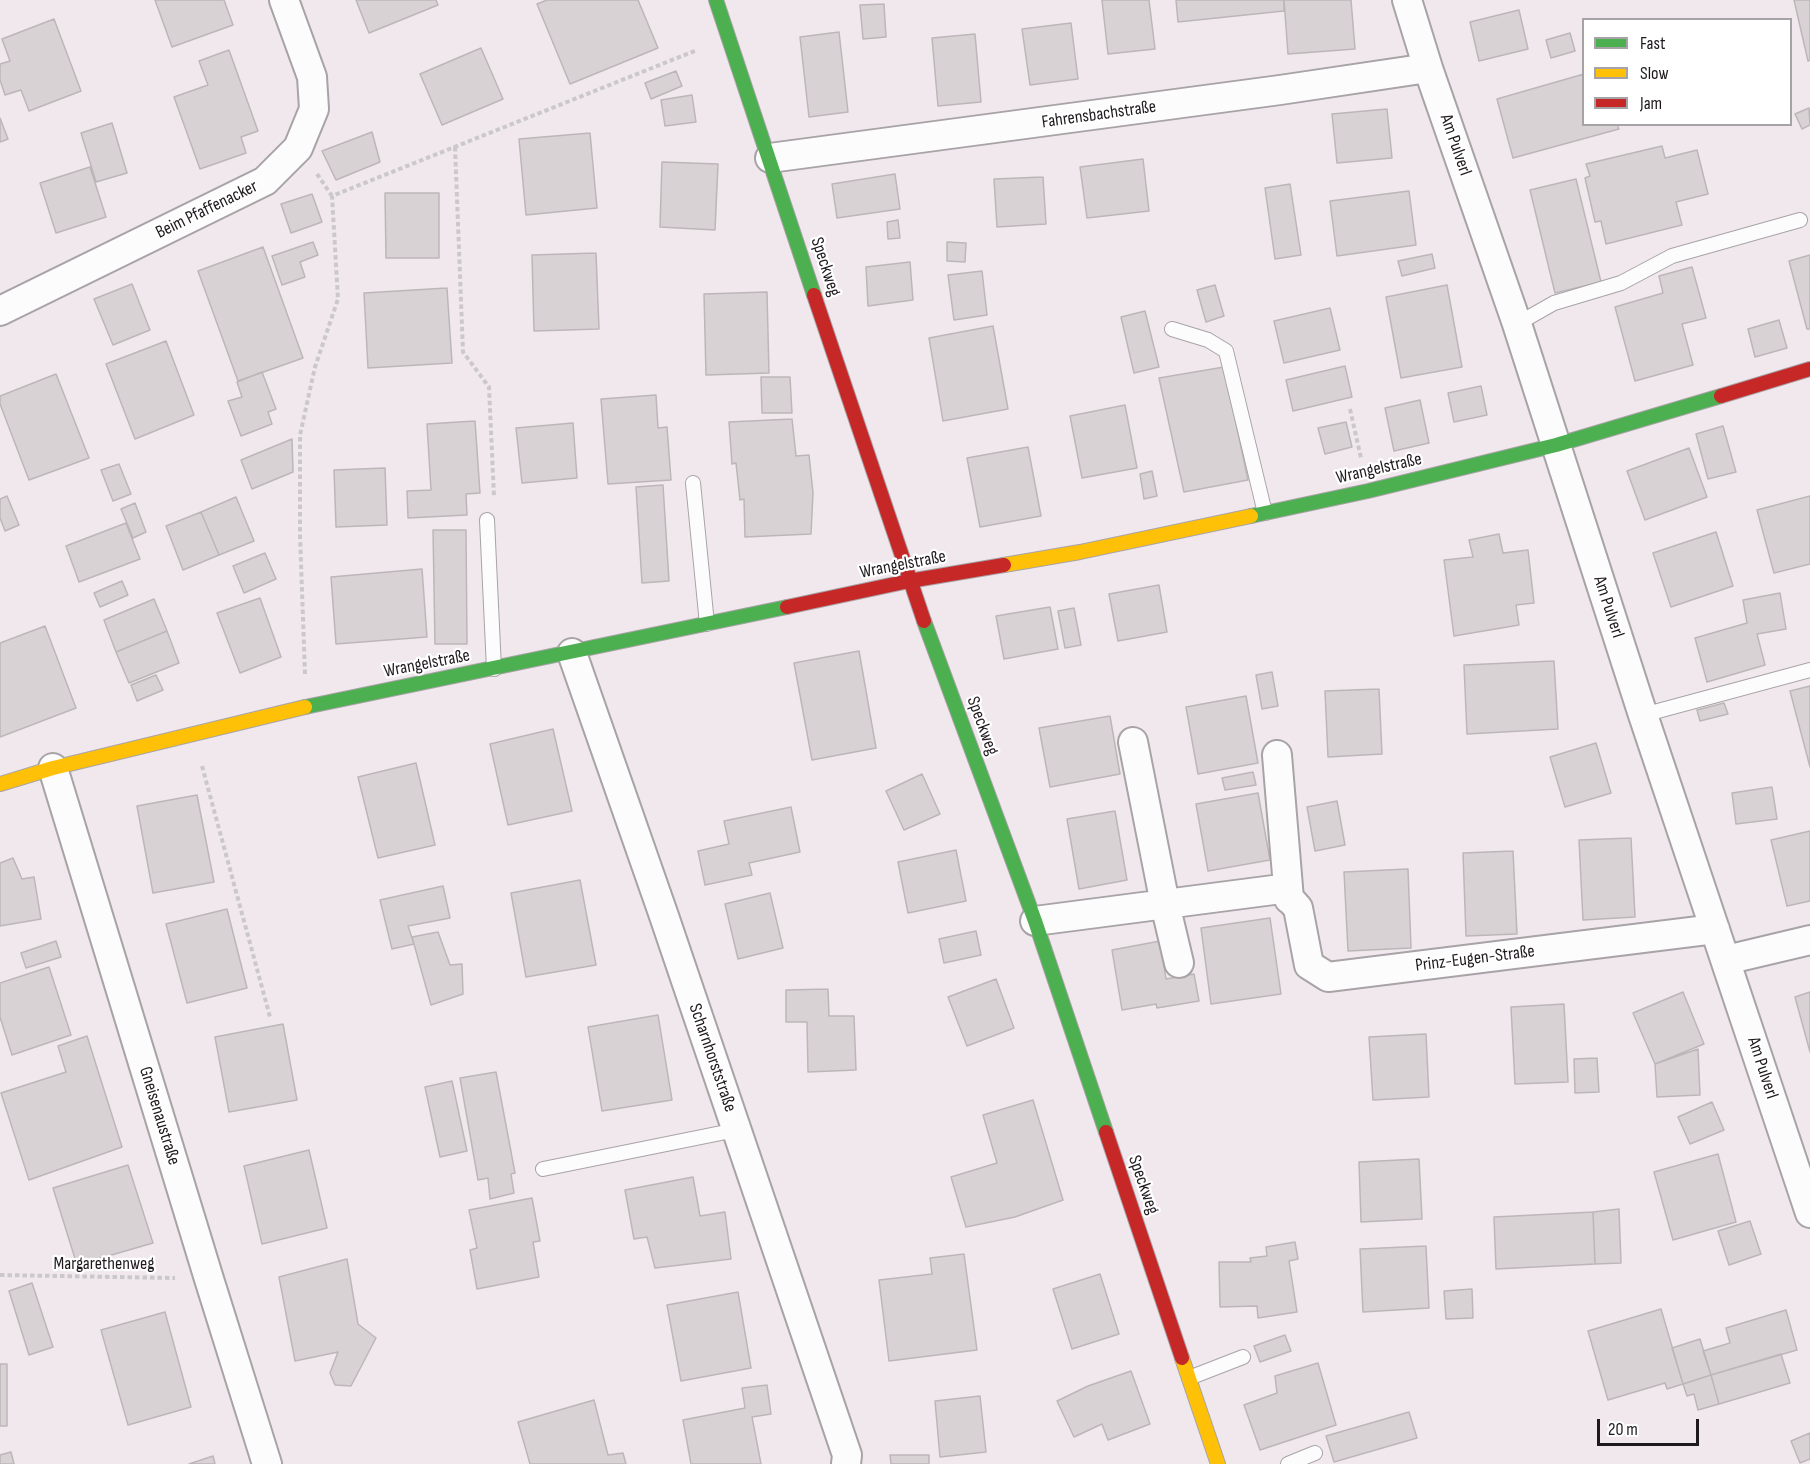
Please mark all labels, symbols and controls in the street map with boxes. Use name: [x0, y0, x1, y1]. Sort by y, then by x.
legend: [1582, 18, 1792, 126]
text: Fast: [1640, 33, 1665, 54]
text: Slow: [1640, 63, 1669, 84]
text: Jam: [1640, 93, 1662, 114]
street label: Fahrensbachstraße: [1040, 96, 1158, 134]
street label: Am Pulverl: [1434, 111, 1476, 179]
street label: Beim Pfaffenacker: [153, 176, 261, 244]
street label: Speckweg: [805, 235, 845, 299]
street label: Wrangelstraße: [1334, 449, 1424, 489]
street label: Wrangelstraße: [858, 546, 948, 584]
street label: Am Pulverl: [1588, 573, 1628, 641]
street label: Wrangelstraße: [382, 645, 472, 683]
street label: Speckweg: [961, 694, 1003, 758]
street label: Prinz-Eugen-Straße: [1414, 941, 1536, 977]
street label: Scharnhorststraße: [683, 1001, 741, 1115]
street label: Am Pulverl: [1742, 1034, 1782, 1102]
street label: Gneisenaustraße: [134, 1064, 184, 1168]
street label: Speckweg: [1123, 1153, 1163, 1217]
street label: Margarethenweg: [54, 1253, 154, 1275]
scale bar: [1600, 1407, 1702, 1445]
text: 20 m: [1608, 1419, 1638, 1440]

